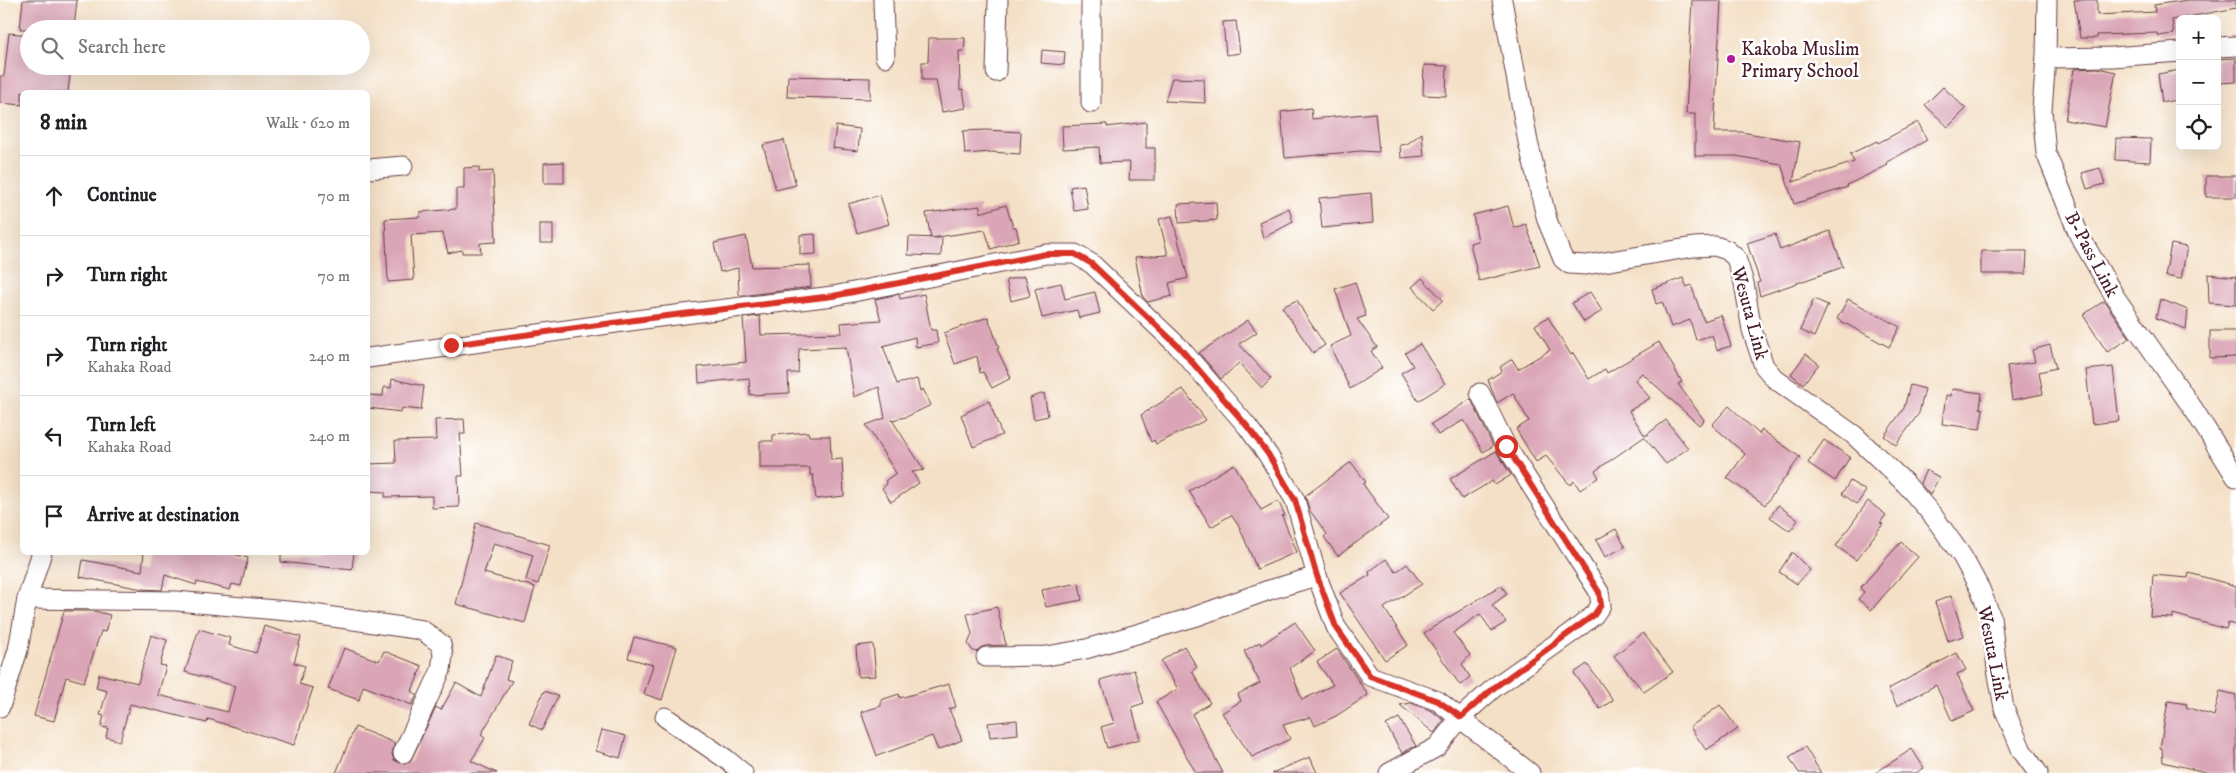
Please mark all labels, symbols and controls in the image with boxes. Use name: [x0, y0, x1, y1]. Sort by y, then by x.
map controls: [2176, 15, 2221, 150]
button: +: [2176, 15, 2221, 60]
search box: [20, 20, 370, 75]
icon: search: [38, 34, 66, 62]
text: Search here: [78, 36, 166, 59]
place label: Kakoba Muslim Primary School: [1741, 38, 1859, 83]
marker: Kakoba Muslim Primary School: [1725, 53, 1737, 65]
button: −: [2176, 60, 2221, 105]
button: locate: [2176, 105, 2221, 150]
text: 8 min: [40, 110, 87, 136]
text: Walk · 620 m: [266, 113, 350, 133]
icon: ahead: [40, 182, 68, 210]
text: Continue: [87, 184, 157, 207]
text: 70 m: [318, 186, 350, 206]
street label: B-Pass Link: [2060, 208, 2124, 302]
icon: right: [40, 262, 68, 290]
street label: Wesuta Link: [1726, 263, 1773, 363]
text: Turn right: [87, 264, 167, 287]
text: 70 m: [318, 266, 350, 286]
text: Turn right: [87, 334, 167, 357]
route end: [440, 334, 463, 357]
icon: right: [40, 342, 68, 370]
text: 240 m: [309, 346, 350, 366]
text: Kahaka Road: [87, 357, 172, 377]
text: Turn left: [87, 414, 156, 437]
icon: left: [40, 422, 68, 450]
text: 240 m: [309, 426, 350, 446]
route start: [1495, 435, 1518, 458]
text: Kahaka Road: [87, 437, 172, 457]
icon: arrive: [40, 502, 68, 530]
text: Arrive at destination: [87, 504, 239, 527]
street label: Wesuta Link: [1972, 603, 2013, 703]

